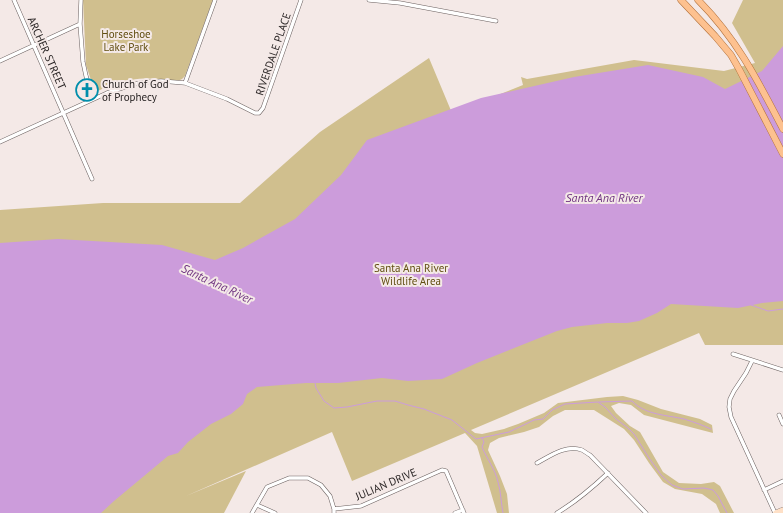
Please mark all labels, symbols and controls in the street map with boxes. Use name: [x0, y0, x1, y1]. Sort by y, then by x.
street label: RIVERDALE PLACE: [252, 11, 294, 97]
street label: ARCHER STREET: [25, 15, 69, 91]
park label: Horseshoe Lake Park: [101, 27, 151, 54]
church icon: Church of God of Prophecy: [74, 77, 100, 103]
place label: Church of God of Prophecy: [102, 77, 169, 104]
water label: Santa Ana River: [566, 190, 644, 205]
water label: Santa Ana River: [179, 260, 256, 307]
park label: Santa Ana River Wildlife Area: [374, 261, 448, 288]
street label: JULIAN DRIVE: [352, 465, 419, 504]

